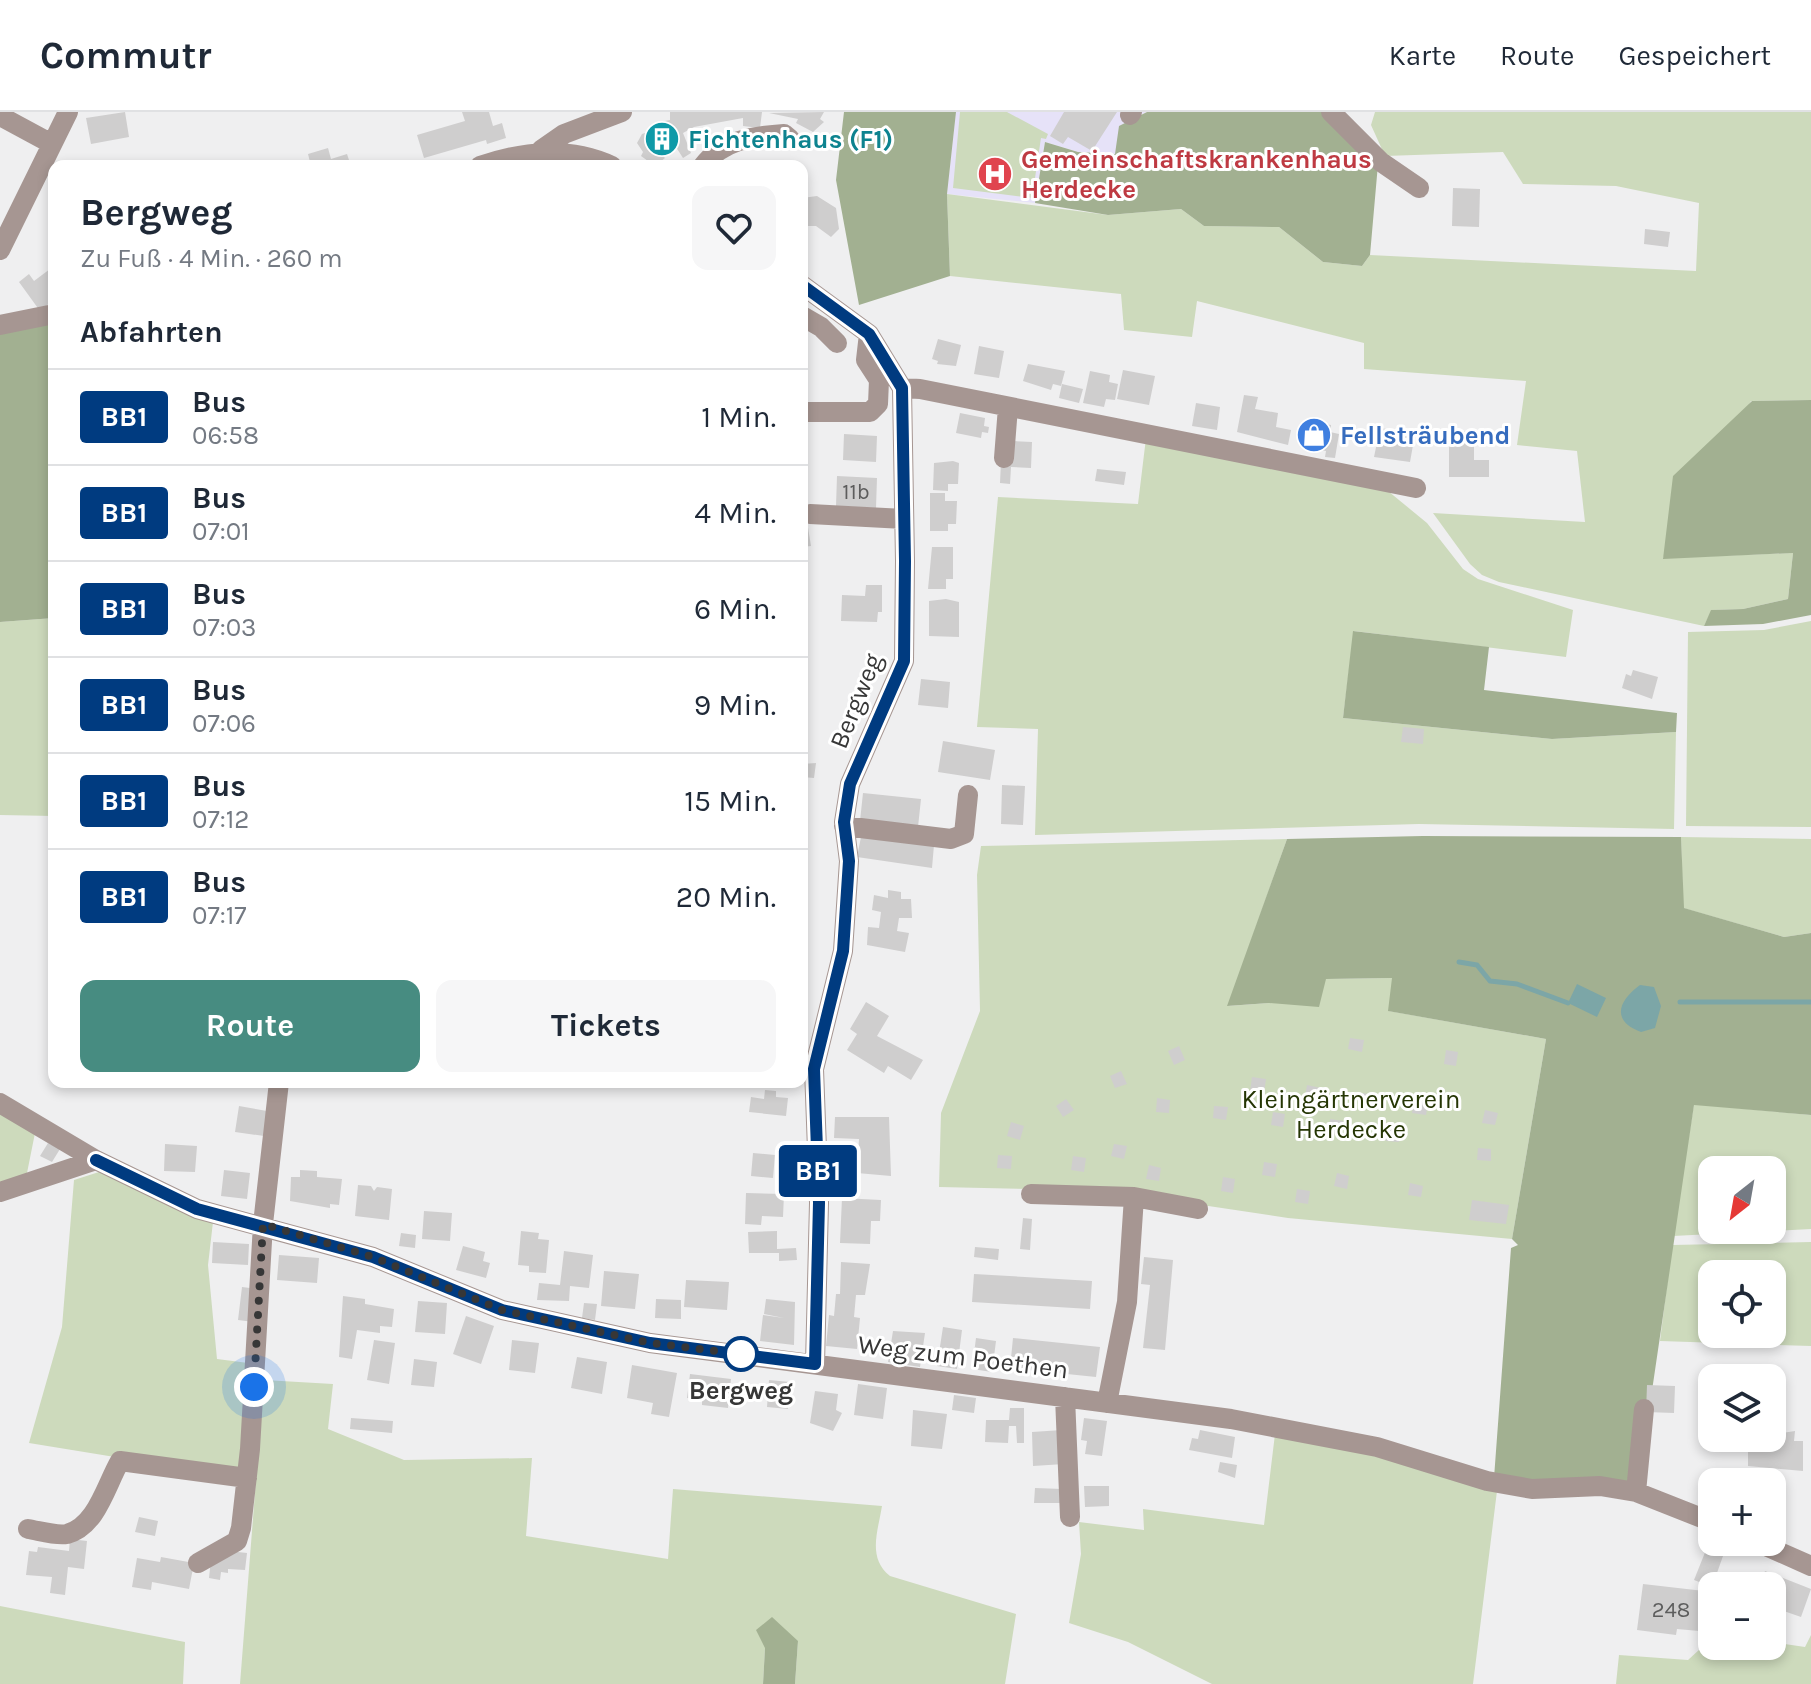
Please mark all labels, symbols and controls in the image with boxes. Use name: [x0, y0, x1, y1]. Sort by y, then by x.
text: Commutr: [40, 33, 211, 78]
text: Karte: [1389, 39, 1456, 72]
text: Route: [1500, 39, 1574, 72]
text: Gespeichert: [1618, 39, 1771, 72]
building icon: Fichtenhaus (F1): [643, 120, 681, 158]
place label: Fichtenhaus (F1): [688, 124, 893, 155]
place label: Gemeinschaftskrankenhaus Herdecke: [1021, 144, 1372, 205]
hospital icon: Gemeinschaftskrankenhaus Herdecke: [976, 155, 1014, 193]
button: heart: [692, 186, 776, 270]
text: Bergweg: [80, 190, 233, 235]
text: Zu Fuß · 4 Min. · 260 m: [80, 243, 343, 274]
text: Abfahrten: [80, 314, 223, 350]
text: Bus: [192, 384, 246, 420]
text: 1 Min.: [701, 399, 776, 435]
text: BB1: [101, 400, 147, 433]
shop icon: Fellsträubend: [1295, 416, 1333, 454]
text: 06:58: [192, 420, 259, 451]
place label: Fellsträubend: [1340, 420, 1511, 451]
house number: 11b: [842, 479, 870, 505]
text: Bus: [192, 480, 246, 516]
text: 4 Min.: [694, 495, 776, 531]
text: BB1: [101, 496, 147, 529]
text: 07:01: [192, 516, 250, 547]
text: Bus: [192, 576, 246, 612]
text: 6 Min.: [694, 591, 776, 627]
text: BB1: [101, 592, 147, 625]
text: 07:03: [192, 612, 256, 643]
street label: Bergweg: [823, 649, 889, 753]
text: Bus: [192, 672, 246, 708]
text: 9 Min.: [694, 687, 776, 723]
text: BB1: [101, 688, 147, 721]
text: 07:06: [192, 708, 256, 739]
text: Bus: [192, 768, 246, 804]
text: 15 Min.: [684, 783, 776, 819]
text: BB1: [101, 784, 147, 817]
text: 07:12: [192, 804, 249, 835]
text: Bus: [192, 864, 246, 900]
text: 20 Min.: [676, 879, 776, 915]
text: BB1: [101, 880, 147, 913]
text: 07:17: [192, 900, 246, 931]
button: Route: [80, 980, 420, 1072]
button: Tickets: [436, 980, 776, 1072]
park label: Kleingärtnerverein Herdecke: [1241, 1084, 1461, 1145]
line badge: BB1: [772, 1145, 864, 1197]
text: BB1: [795, 1154, 841, 1187]
north arrow: [1698, 1156, 1786, 1244]
map controls: [1698, 1156, 1786, 1660]
button: locate: [1698, 1260, 1786, 1348]
street label: Weg zum Poethen: [856, 1329, 1070, 1385]
marker: Bergweg: [724, 1337, 758, 1371]
button: layers: [1698, 1364, 1786, 1452]
your location: [234, 1367, 274, 1407]
place label: Bergweg: [689, 1375, 793, 1406]
button: +: [1698, 1468, 1786, 1556]
button: −: [1698, 1572, 1786, 1660]
house number: 248: [1652, 1597, 1690, 1623]

